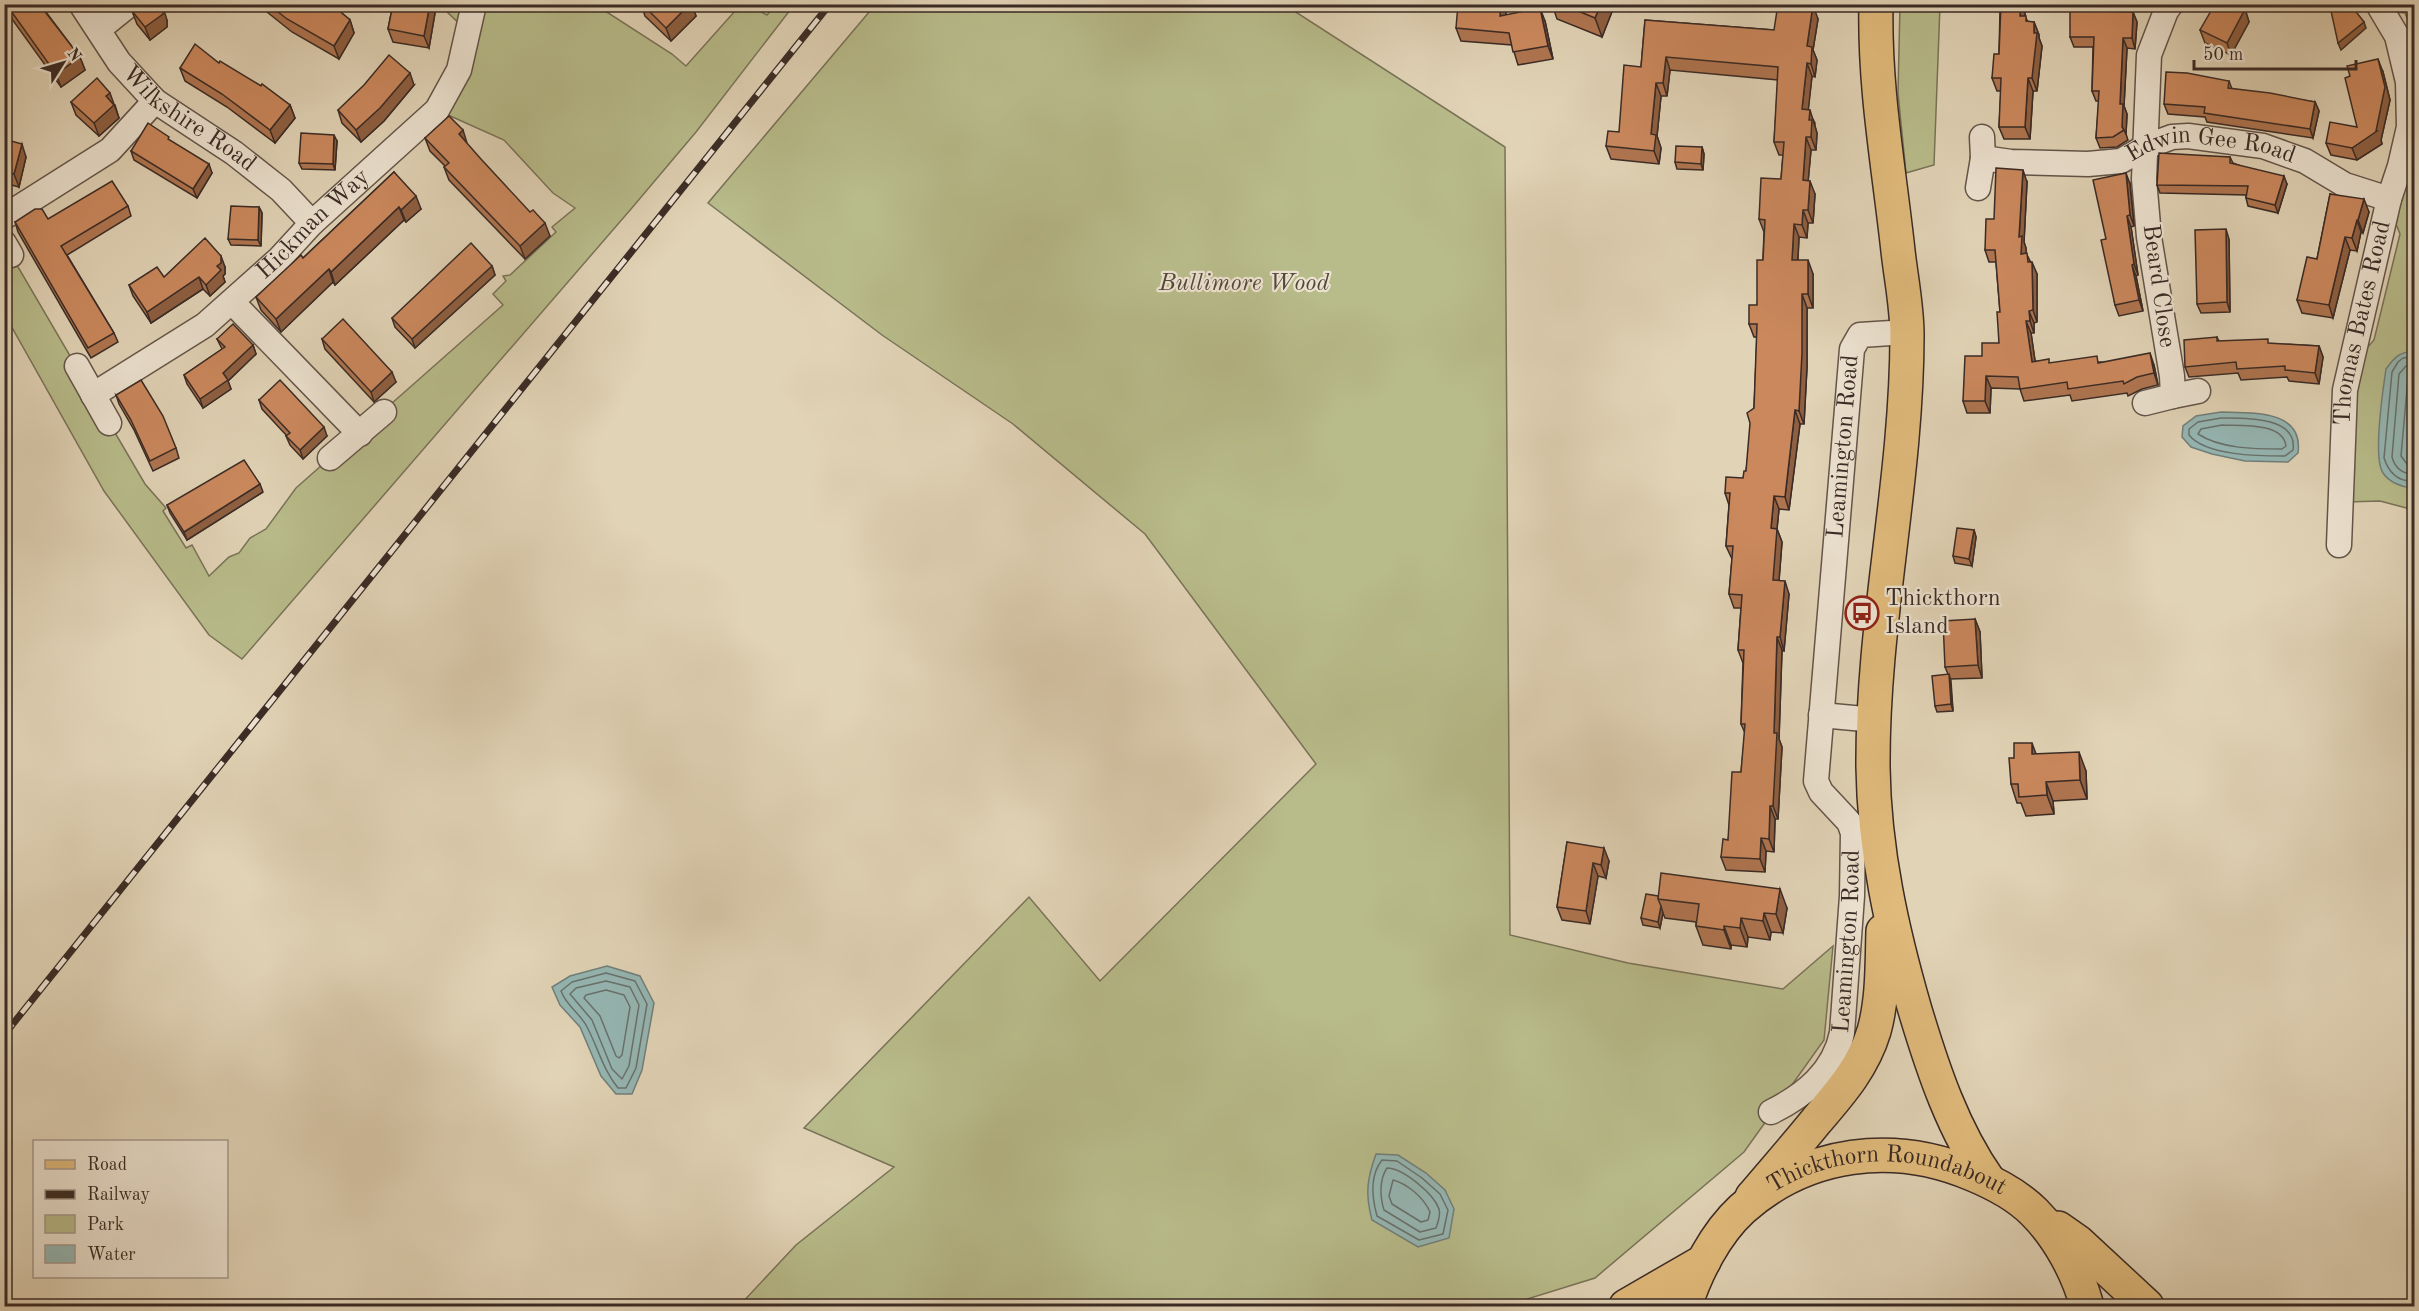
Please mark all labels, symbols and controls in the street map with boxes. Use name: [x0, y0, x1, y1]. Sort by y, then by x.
north arrow: [33, 33, 93, 93]
scale bar: [2194, 33, 2356, 71]
text: N: [63, 45, 84, 65]
text: 50 m: [2203, 46, 2243, 64]
street label: Wilkshire Road: [117, 61, 260, 177]
street label: Edwin Gee Road: [2122, 124, 2299, 169]
street label: Hickman Way: [253, 165, 375, 284]
street label: Thomas Bates Road: [2332, 218, 2396, 426]
street label: Beard Close: [2137, 223, 2179, 349]
park label: Bullimore Wood: [1158, 272, 1329, 296]
street label: Leamington Road: [1824, 354, 1863, 539]
place label: Thickthorn Island: [1885, 587, 2001, 639]
bus stop icon: Thickthorn Island: [1844, 595, 1880, 631]
street label: Leamington Road: [1830, 849, 1865, 1034]
legend: [33, 1140, 228, 1278]
text: Thickthorn Roundabout: [1764, 1143, 2010, 1200]
text: Road: [87, 1156, 127, 1174]
street label: Thickthorn Roundabout: [1762, 1182, 2010, 1210]
text: Railway: [87, 1186, 150, 1204]
text: Park: [87, 1216, 124, 1234]
text: Water: [87, 1246, 136, 1264]

